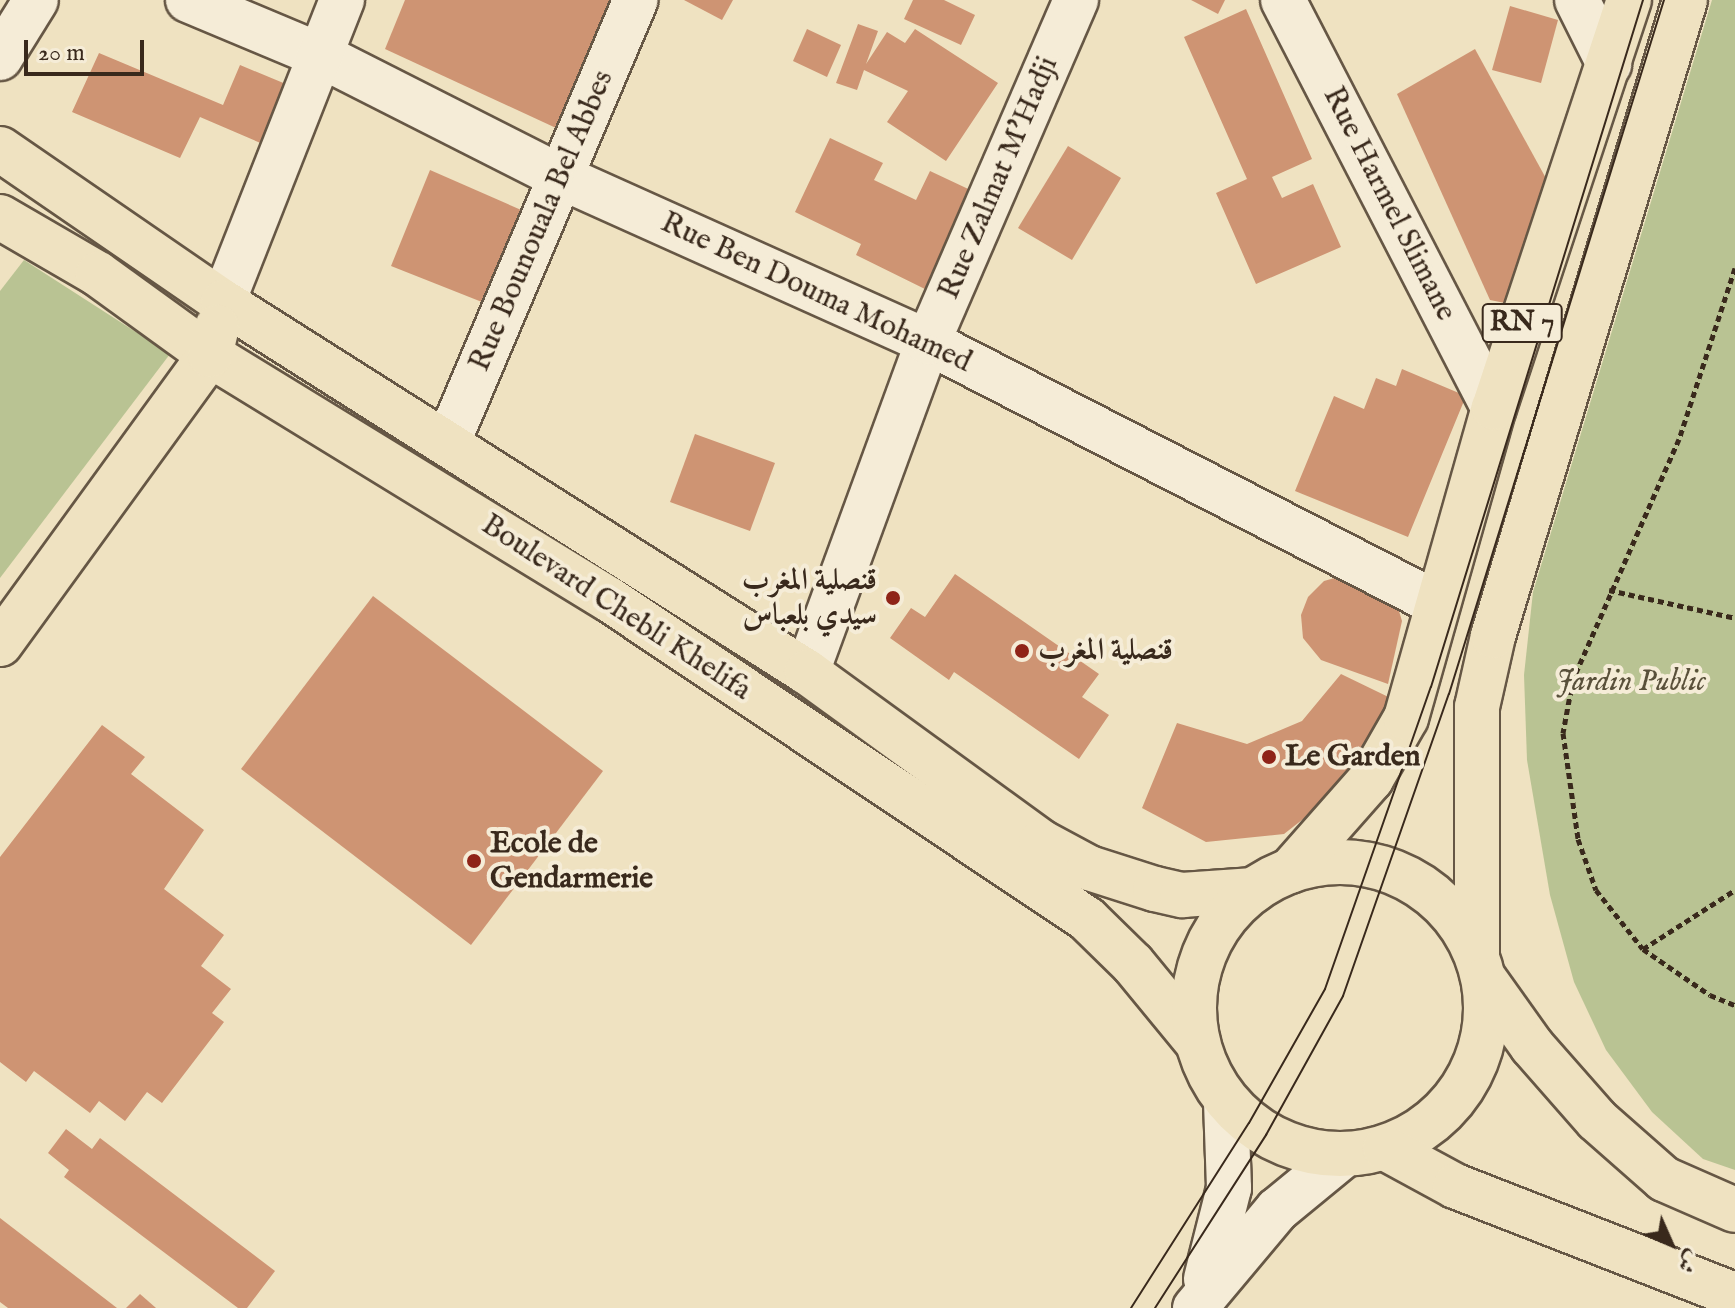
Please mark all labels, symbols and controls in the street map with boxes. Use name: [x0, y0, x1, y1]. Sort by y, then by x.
scale bar: [28, 24, 148, 74]
text: 20 m: [38, 38, 85, 69]
street label: Rue Zalmat M'Hadji: [932, 51, 1066, 305]
street label: Rue Bounouala Bel Abbes: [462, 65, 622, 377]
street label: Rue Harmel Slimane: [1315, 81, 1463, 327]
street label: Rue Ben Douma Mohamed: [655, 205, 977, 381]
road number: RN 7: [1480, 299, 1564, 347]
street label: Boulevard Chebli Khelifa: [474, 507, 758, 709]
place label: قنصلية المغرب سيدي بلعباس: [742, 563, 877, 634]
marker: قنصلية المغرب سيدي بلعباس: [884, 589, 902, 607]
place label: قنصلية المغرب: [1038, 633, 1173, 669]
marker: قنصلية المغرب: [1013, 642, 1031, 660]
park label: Jardin Public: [1556, 664, 1706, 700]
place label: Le Garden: [1285, 739, 1420, 775]
marker: Le Garden: [1260, 748, 1278, 766]
place label: Ecole de Gendarmerie: [490, 826, 653, 896]
marker: Ecole de Gendarmerie: [465, 852, 483, 870]
north arrow: [1631, 1204, 1711, 1284]
text: ش: [1670, 1243, 1706, 1279]

